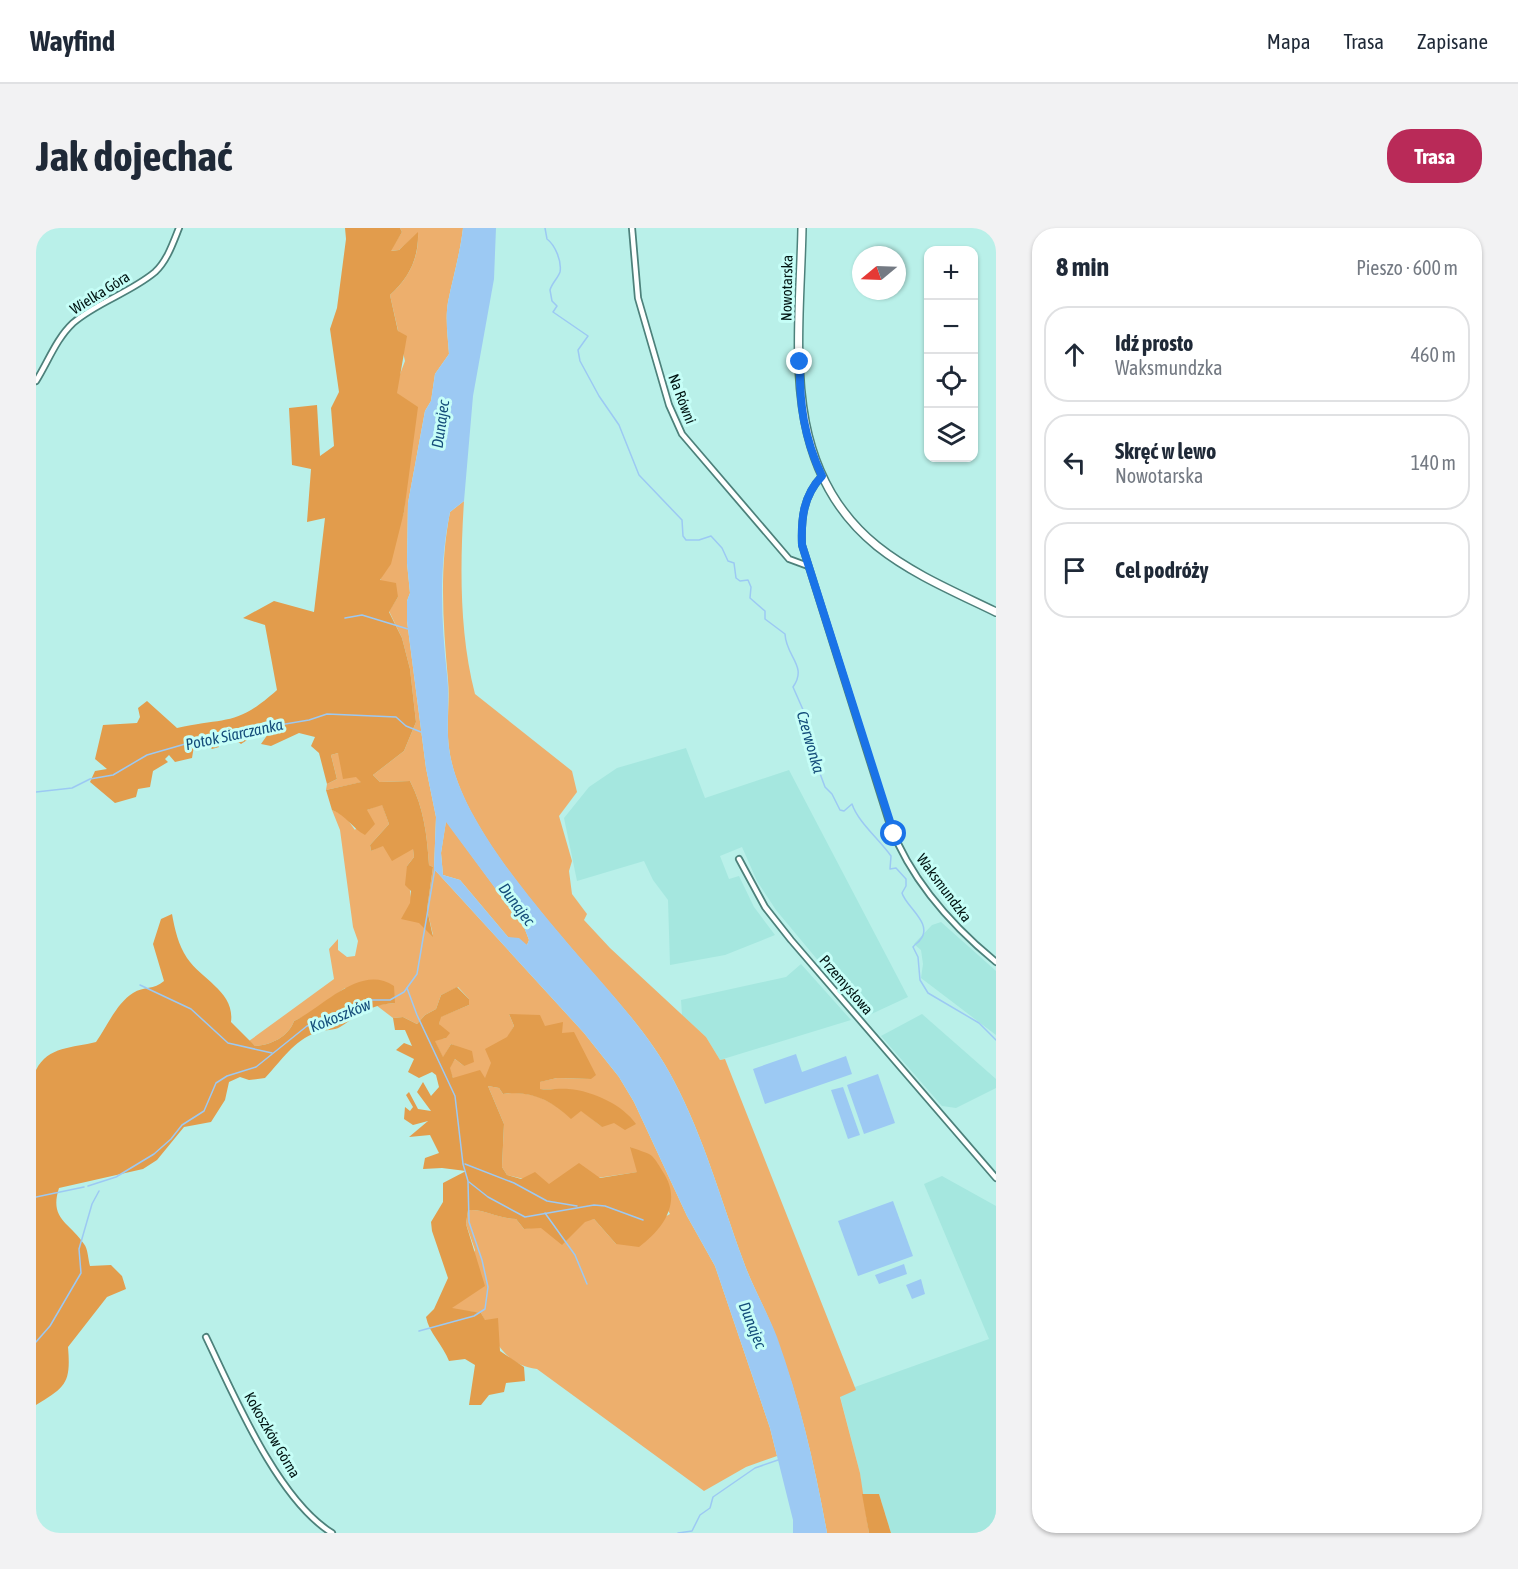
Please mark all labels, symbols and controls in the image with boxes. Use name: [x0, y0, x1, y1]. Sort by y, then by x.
text: Wayfind: [30, 25, 115, 57]
text: Mapa: [1267, 29, 1310, 53]
text: Trasa: [1343, 29, 1384, 53]
text: Zapisane: [1417, 29, 1488, 53]
button: Trasa: [1387, 129, 1482, 183]
text: Jak dojechać: [36, 132, 232, 180]
north arrow: [852, 246, 906, 300]
map controls: [924, 246, 978, 462]
button: +: [924, 246, 978, 300]
text: 8 min: [1056, 252, 1109, 282]
street label: Nowotarska: [777, 255, 796, 321]
text: Pieszo · 600 m: [1356, 256, 1458, 279]
street label: Wielka Góra: [67, 268, 133, 317]
button: −: [924, 300, 978, 354]
text: Idź prosto: [1115, 330, 1193, 356]
icon: ahead: [1058, 338, 1091, 371]
text: 460 m: [1411, 343, 1456, 366]
route end: [786, 348, 812, 374]
button: locate: [924, 354, 978, 408]
text: Waksmundzka: [1115, 356, 1223, 379]
street label: Na Równi: [665, 372, 700, 426]
water label: Dunajec: [428, 398, 453, 449]
button: layers: [924, 408, 978, 462]
text: Skręć w lewo: [1115, 438, 1216, 464]
icon: left: [1058, 446, 1091, 479]
text: 140 m: [1411, 451, 1456, 474]
text: Nowotarska: [1115, 464, 1203, 487]
icon: arrive: [1058, 554, 1091, 587]
text: Cel podróży: [1115, 557, 1209, 583]
water label: Czerwonka: [794, 709, 829, 776]
water label: Potok Siarczanka: [184, 715, 285, 753]
route start: [880, 820, 906, 846]
street label: Waksmundzka: [913, 850, 975, 925]
water label: Dunajec: [494, 879, 539, 930]
street label: Przemysłowa: [816, 952, 877, 1018]
water label: Kokoszków: [307, 994, 374, 1035]
water label: Dunajec: [735, 1299, 771, 1352]
street label: Kokoszków Górna: [241, 1389, 304, 1481]

